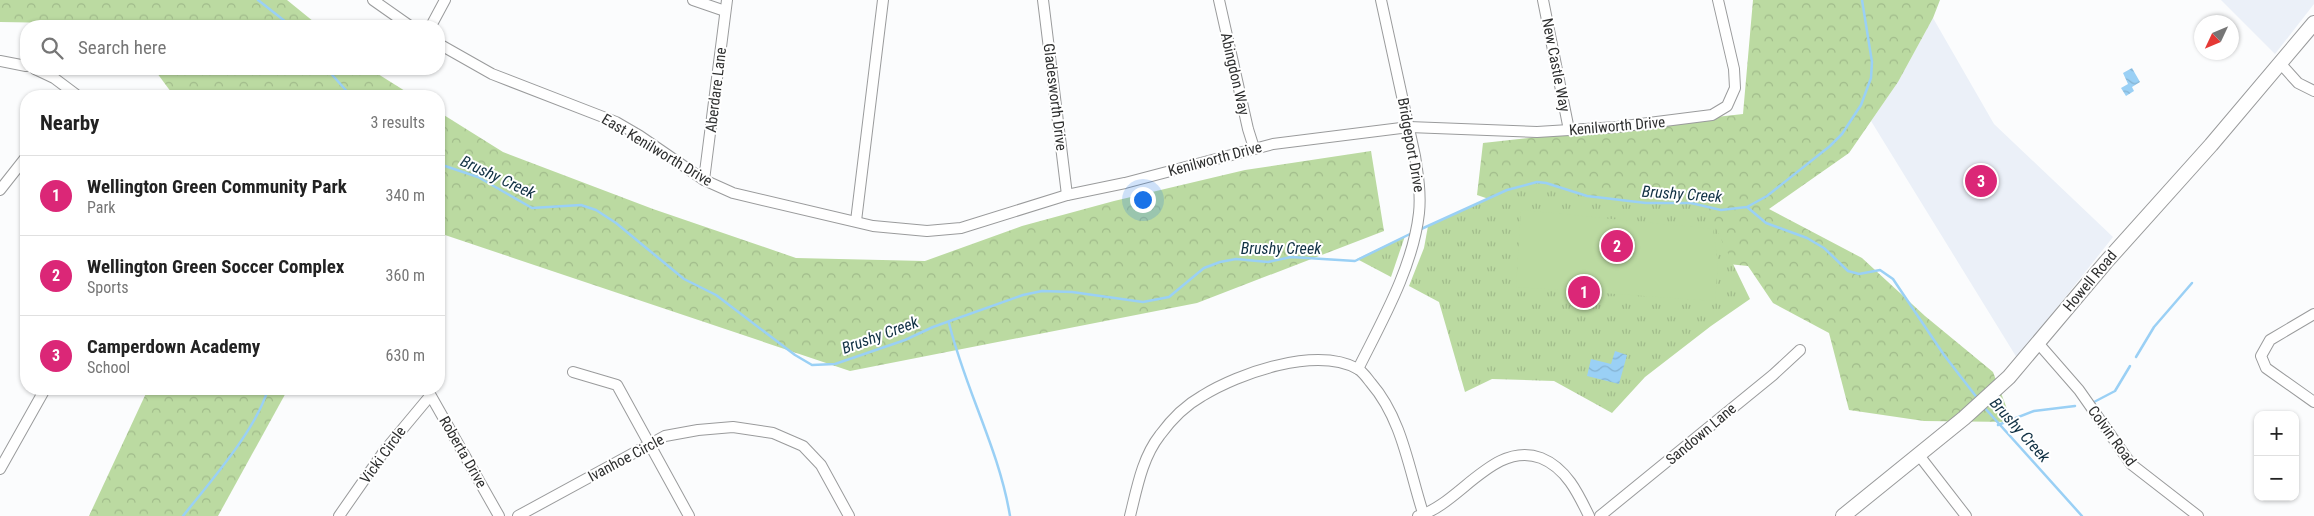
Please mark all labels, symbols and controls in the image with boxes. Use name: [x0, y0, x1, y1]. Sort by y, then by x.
north arrow: [2194, 15, 2239, 60]
street label: New Castle Way: [1538, 17, 1574, 113]
search box: [20, 20, 445, 75]
street label: Abingdon Way: [1217, 31, 1253, 117]
icon: search: [38, 34, 66, 62]
text: Search here: [78, 36, 166, 59]
street label: Gladesworth Drive: [1039, 42, 1071, 152]
street label: Aberdare Lane: [702, 46, 730, 134]
street label: Bridgeport Drive: [1394, 96, 1428, 194]
street label: East Kenilworth Drive: [598, 110, 716, 190]
text: Nearby: [40, 111, 99, 135]
text: 3 results: [370, 113, 425, 132]
street label: Kenilworth Drive: [1568, 113, 1666, 139]
street label: Kenilworth Drive: [1166, 138, 1264, 180]
water label: Brushy Creek: [458, 151, 539, 203]
pin: 3: [1965, 162, 1997, 200]
text: Wellington Green Community Park: [87, 175, 347, 198]
water label: Brushy Creek: [1641, 182, 1724, 206]
text: 1: [52, 186, 60, 205]
text: 340 m: [386, 186, 425, 205]
your location: [1130, 187, 1156, 213]
text: Park: [87, 198, 116, 217]
pin: 2: [1601, 227, 1633, 265]
water label: Brushy Creek: [1241, 239, 1322, 258]
street label: Howell Road: [2059, 247, 2121, 315]
text: Wellington Green Soccer Complex: [87, 255, 344, 278]
text: 2: [52, 266, 60, 285]
text: 360 m: [386, 266, 425, 285]
pin: 1: [1568, 273, 1600, 311]
text: Sports: [87, 278, 129, 297]
water label: Brushy Creek: [839, 312, 922, 358]
text: Camperdown Academy: [87, 335, 260, 358]
text: 3: [52, 346, 60, 365]
text: 630 m: [386, 346, 425, 365]
text: School: [87, 358, 130, 377]
water label: Brushy Creek: [1986, 394, 2055, 467]
street label: Sandown Lane: [1662, 399, 1740, 469]
street label: Colvin Road: [2084, 402, 2140, 470]
map controls: [2254, 411, 2299, 501]
button: +: [2254, 411, 2299, 456]
street label: Roberta Drive: [435, 413, 491, 491]
street label: Vicki Circle: [356, 423, 410, 487]
street label: Ivanhoe Circle: [585, 430, 667, 486]
button: −: [2254, 456, 2299, 501]

